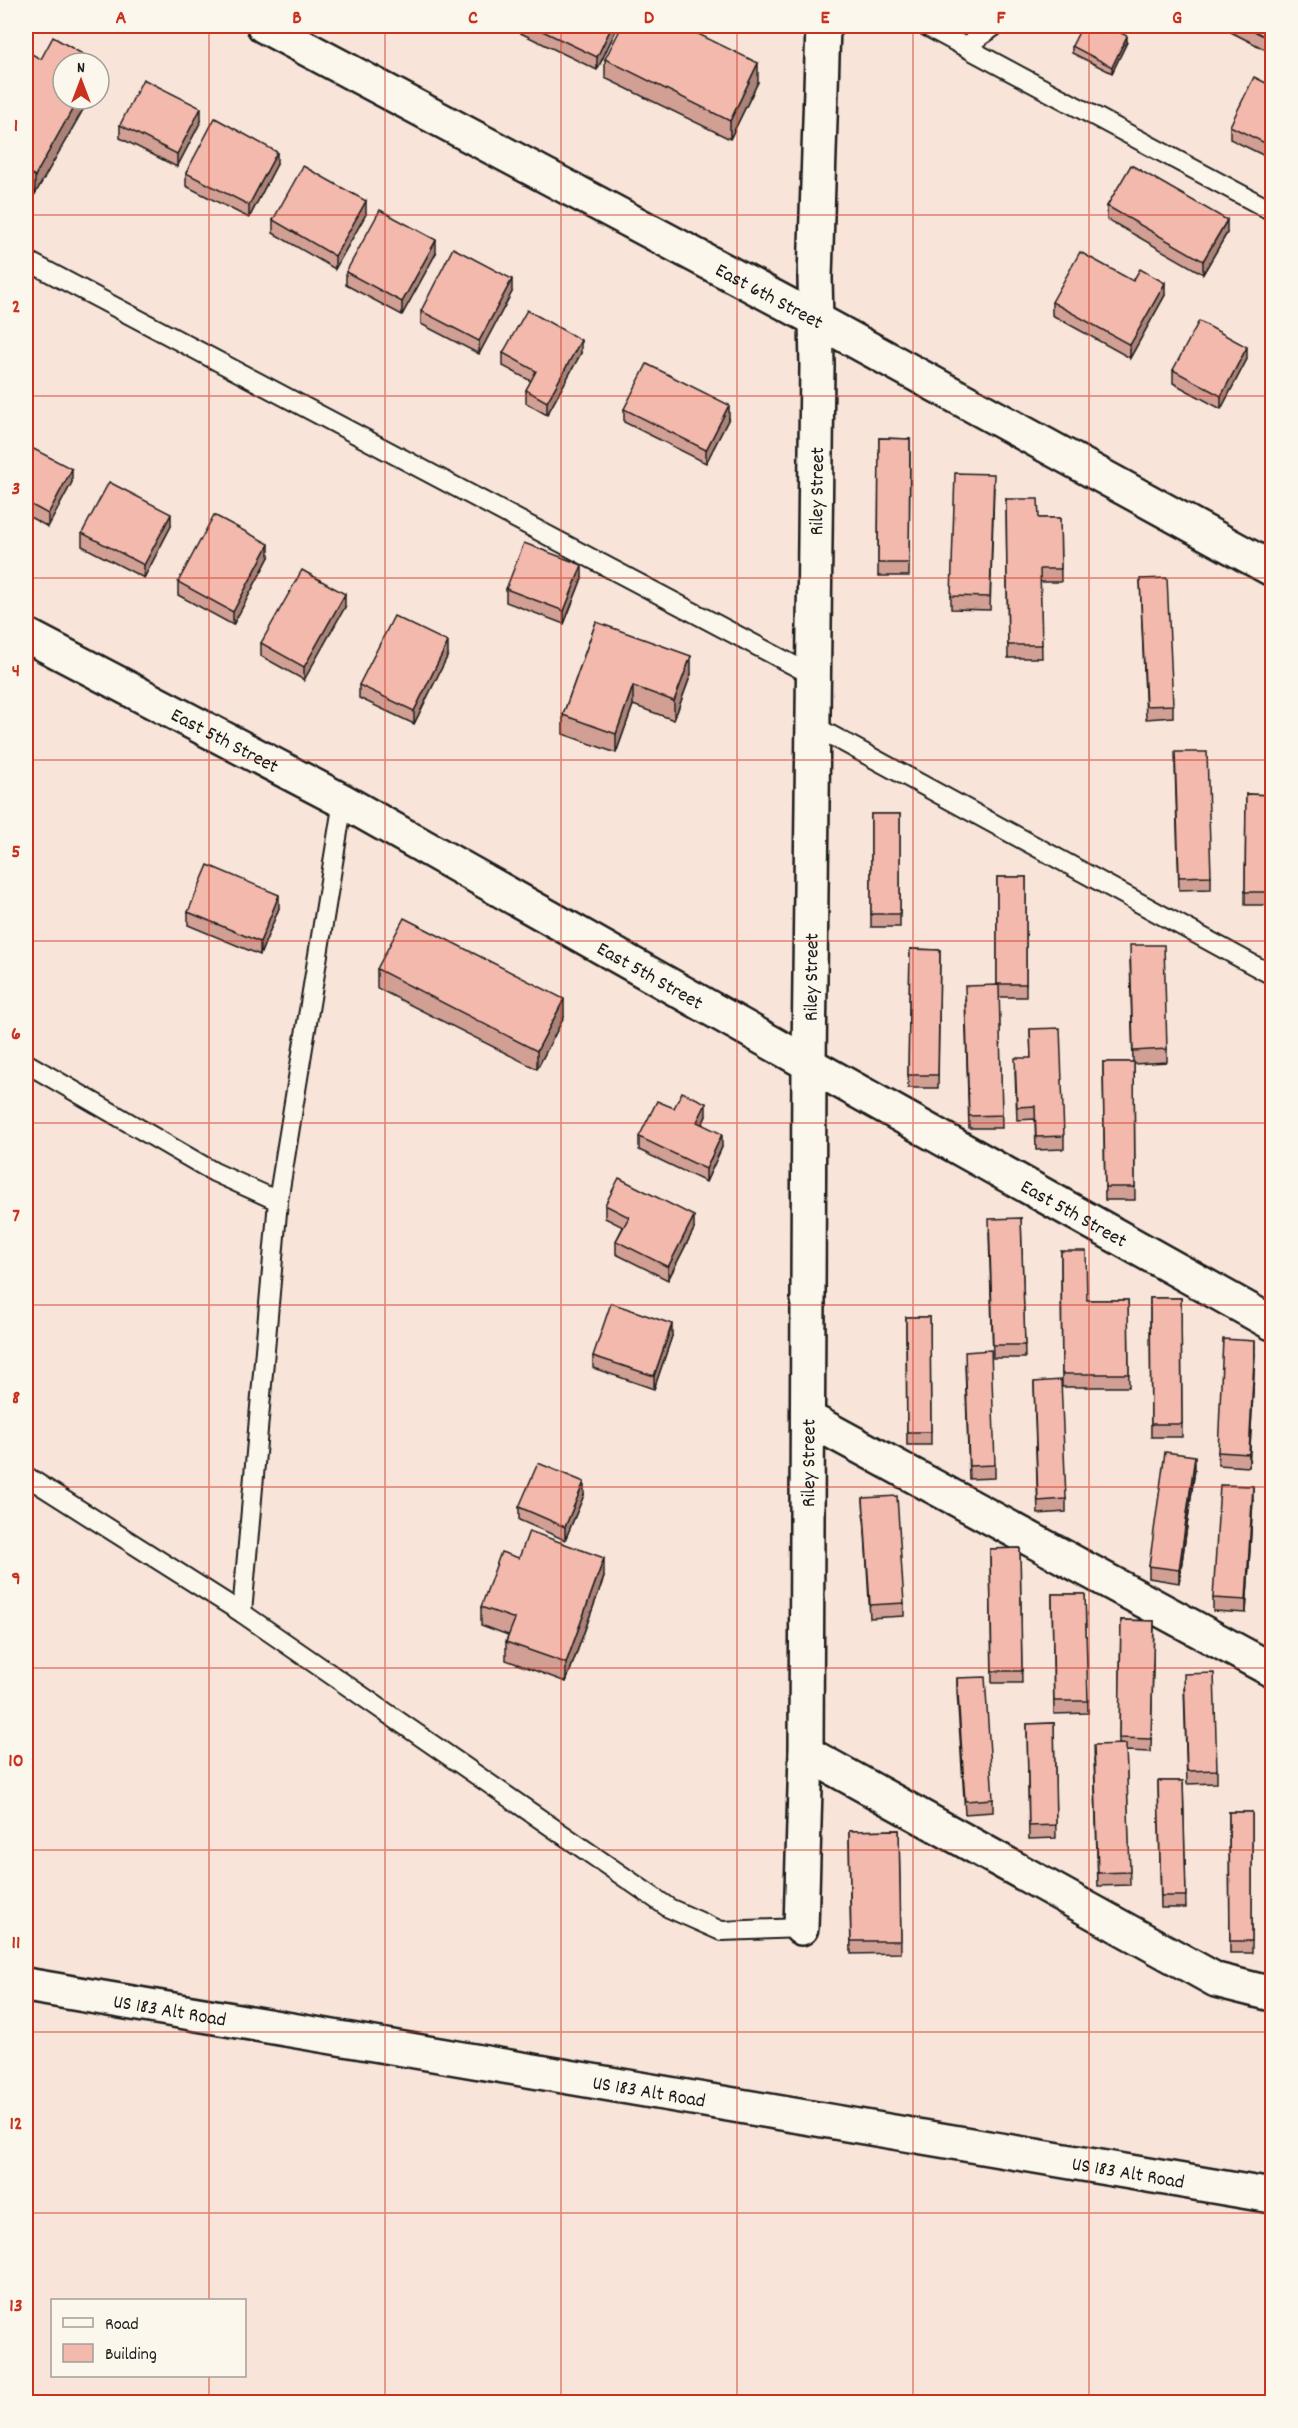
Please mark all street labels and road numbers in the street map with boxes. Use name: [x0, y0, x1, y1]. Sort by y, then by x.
street label: East 6th Street: [710, 257, 827, 338]
street label: Riley Street: [804, 447, 833, 535]
street label: East 5th Street: [165, 702, 283, 782]
street label: Riley Street: [798, 933, 827, 1021]
street label: East 5th Street: [591, 936, 707, 1018]
street label: East 5th Street: [1015, 1174, 1131, 1256]
street label: Riley Street: [796, 1419, 824, 1507]
street label: US 183 Alt Road: [111, 1989, 228, 2036]
street label: US 183 Alt Road: [590, 2070, 707, 2117]
street label: US 183 Alt Road: [1069, 2151, 1186, 2198]

